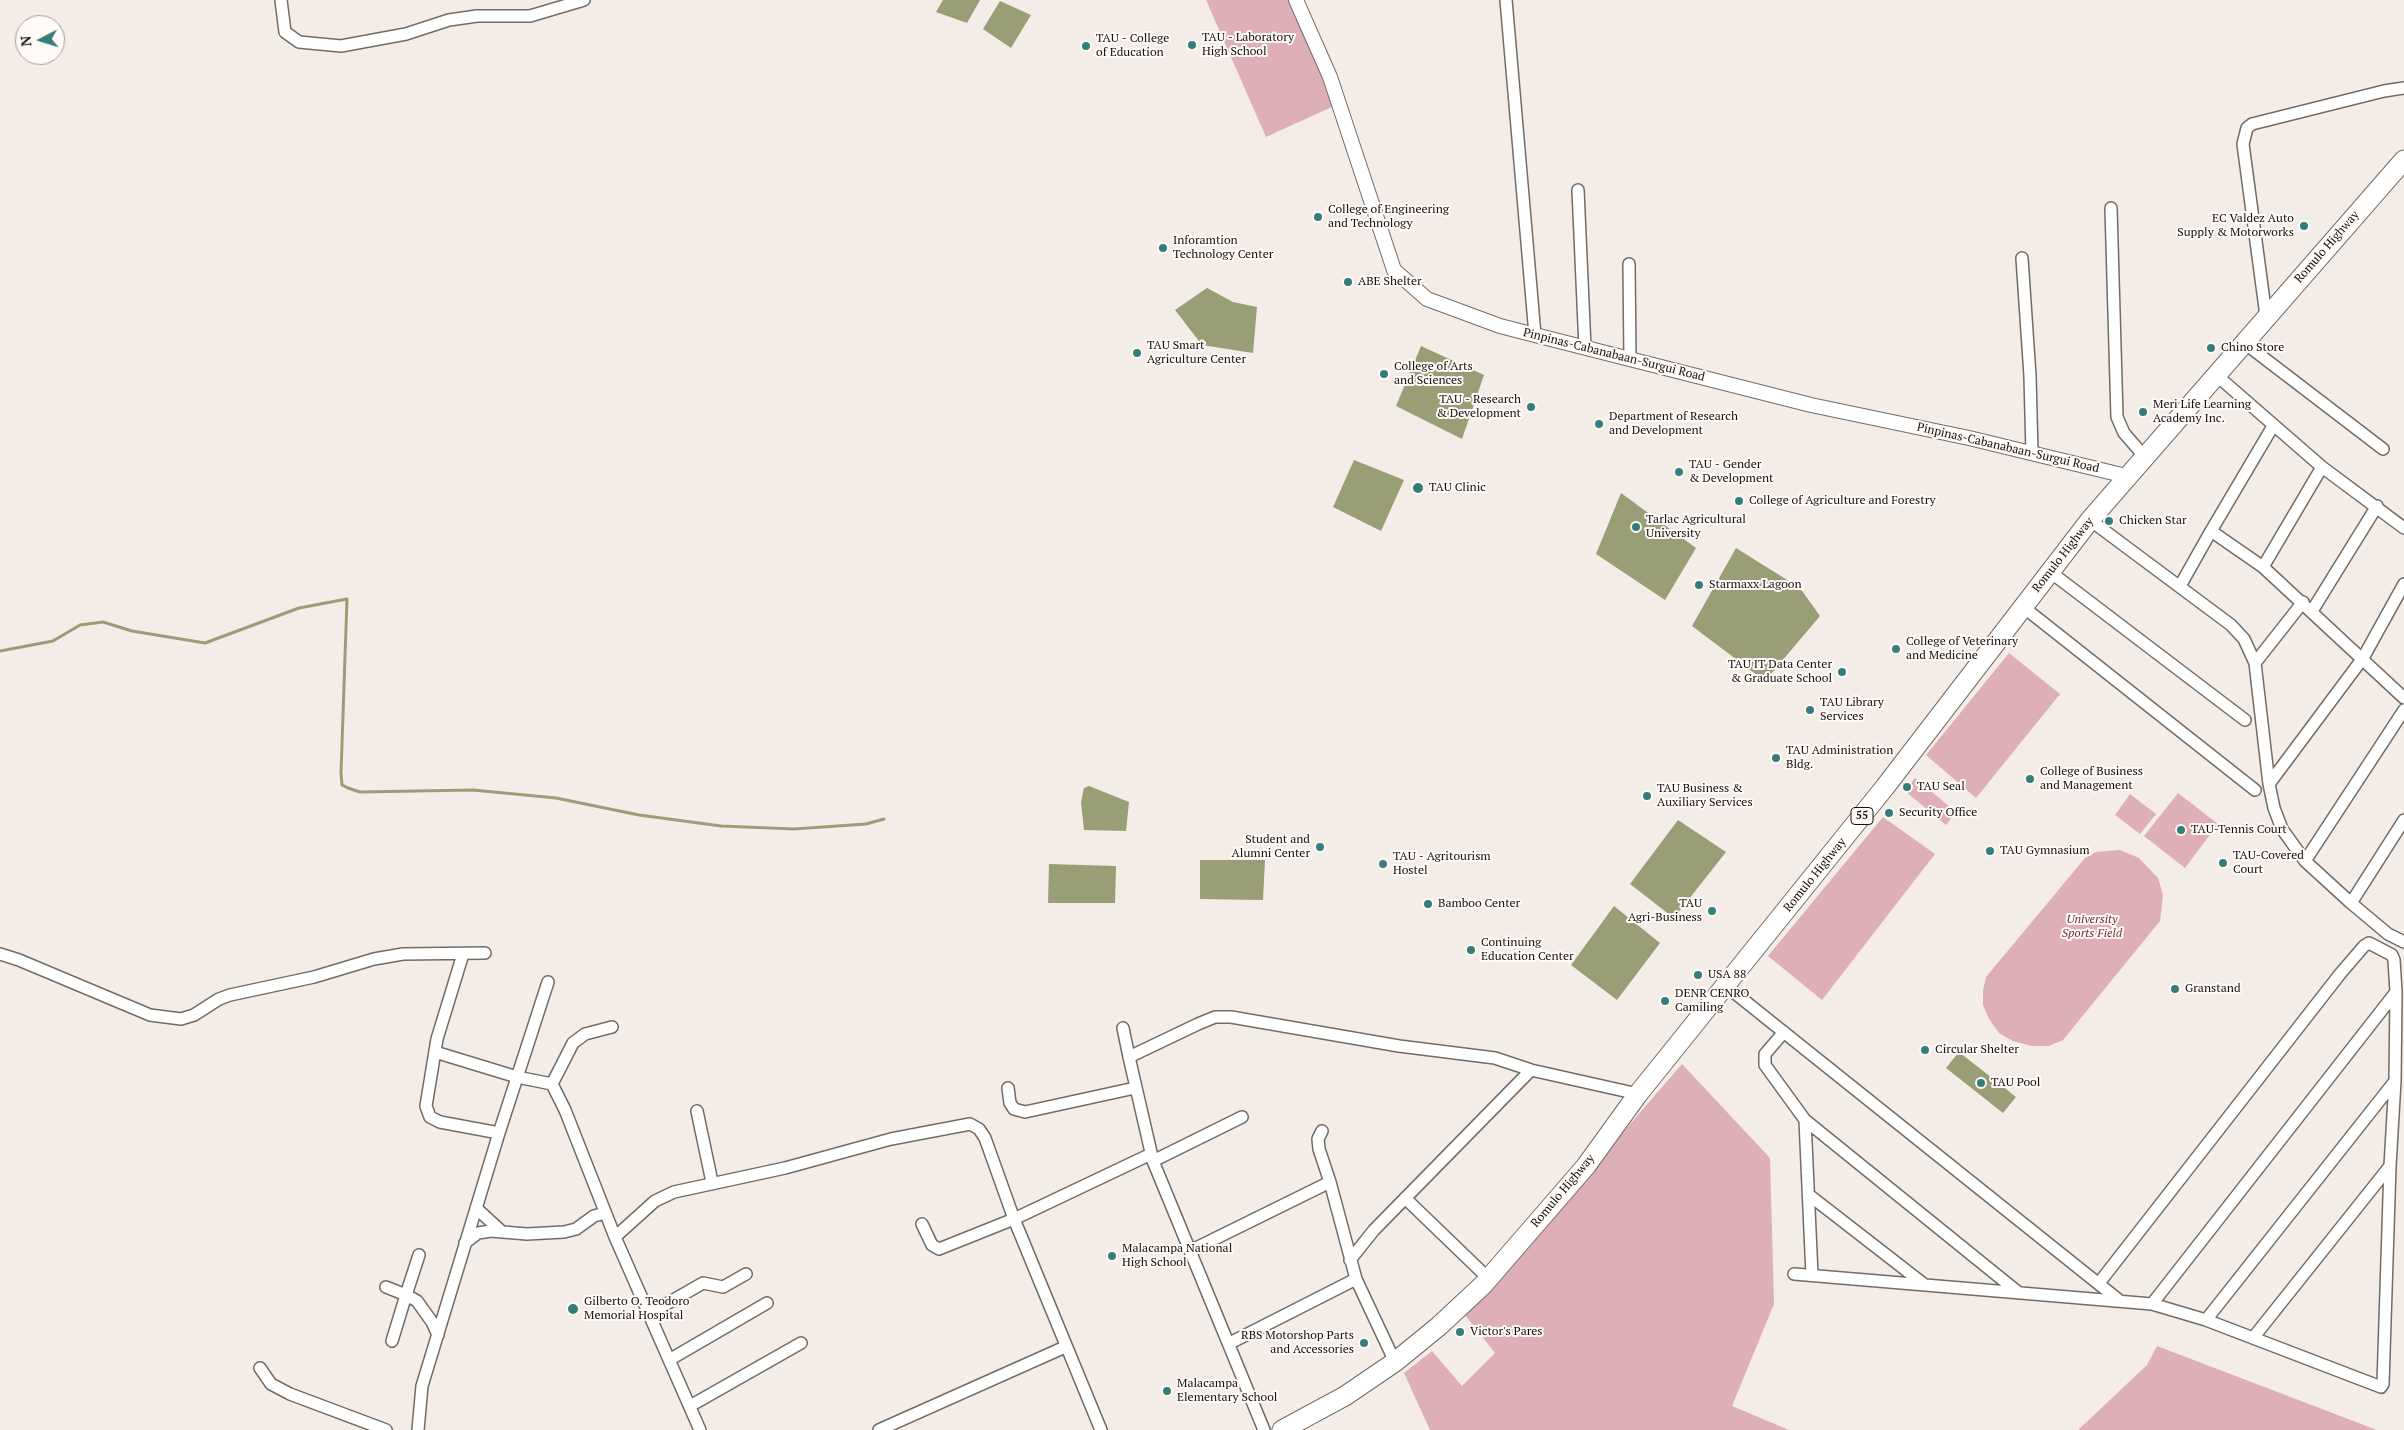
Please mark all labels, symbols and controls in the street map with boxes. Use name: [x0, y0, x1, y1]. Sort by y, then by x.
north arrow: [15, 15, 65, 65]
place label: TAU - Laboratory High School: [1202, 31, 1294, 59]
place label: TAU - College of Education: [1096, 32, 1169, 60]
text: N: [16, 35, 35, 47]
marker: TAU - Laboratory High School: [1186, 39, 1198, 51]
marker: TAU - College of Education: [1080, 40, 1092, 52]
place label: College of Engineering and Technology: [1328, 203, 1449, 231]
street label: Romulo Highway: [2292, 208, 2362, 286]
marker: College of Engineering and Technology: [1312, 211, 1324, 223]
place label: EC Valdez Auto Supply & Motorworks: [2177, 212, 2294, 240]
marker: EC Valdez Auto Supply & Motorworks: [2298, 220, 2310, 232]
place label: Inforamtion Technology Center: [1173, 234, 1273, 262]
marker: Inforamtion Technology Center: [1157, 242, 1169, 254]
place label: ABE Shelter: [1358, 275, 1422, 289]
marker: ABE Shelter: [1342, 276, 1354, 288]
street label: Pinpinas-Cabanabaan-Surgui Road: [1522, 325, 1706, 385]
place label: TAU Smart Agriculture Center: [1147, 339, 1246, 367]
place label: Chino Store: [2221, 341, 2284, 355]
marker: Chino Store: [2205, 342, 2217, 354]
marker: TAU Smart Agriculture Center: [1131, 347, 1143, 359]
place label: College of Arts and Sciences: [1394, 360, 1473, 388]
marker: College of Arts and Sciences: [1378, 368, 1390, 380]
place label: TAU - Research & Development: [1436, 393, 1521, 421]
place label: Meri Life Learning Academy Inc.: [2153, 398, 2251, 426]
marker: TAU - Research & Development: [1525, 401, 1537, 413]
marker: Meri Life Learning Academy Inc.: [2137, 406, 2149, 418]
place label: Department of Research and Development: [1609, 410, 1738, 438]
marker: Department of Research and Development: [1593, 418, 1605, 430]
street label: Pinpinas-Cabanabaan-Surgui Road: [1915, 420, 2101, 476]
place label: TAU - Gender & Development: [1689, 458, 1774, 486]
marker: TAU - Gender & Development: [1673, 466, 1685, 478]
marker: TAU Clinic: [1411, 481, 1425, 495]
place label: TAU Clinic: [1429, 481, 1486, 495]
place label: College of Agriculture and Forestry: [1749, 494, 1936, 508]
marker: College of Agriculture and Forestry: [1733, 495, 1745, 507]
place label: Tarlac Agricultural University: [1646, 513, 1746, 541]
place label: Chicken Star: [2119, 514, 2187, 528]
street label: Romulo Highway: [2029, 515, 2097, 595]
marker: Chicken Star: [2103, 515, 2115, 527]
marker: Tarlac Agricultural University: [1630, 521, 1642, 533]
place label: Starmaxx Lagoon: [1709, 578, 1802, 592]
marker: Starmaxx Lagoon: [1693, 579, 1705, 591]
place label: College of Veterinary and Medicine: [1906, 635, 2018, 663]
marker: College of Veterinary and Medicine: [1890, 643, 1902, 655]
place label: TAU IT Data Center & Graduate School: [1728, 658, 1832, 686]
marker: TAU IT Data Center & Graduate School: [1836, 666, 1848, 678]
place label: TAU Library Services: [1820, 696, 1884, 724]
marker: TAU Library Services: [1804, 704, 1816, 716]
place label: TAU Administration Bldg.: [1786, 744, 1893, 772]
marker: TAU Administration Bldg.: [1770, 752, 1782, 764]
place label: College of Business and Management: [2040, 765, 2143, 793]
marker: College of Business and Management: [2024, 773, 2036, 785]
place label: TAU Seal: [1917, 780, 1965, 794]
marker: TAU Seal: [1901, 781, 1913, 793]
place label: TAU Business & Auxiliary Services: [1657, 782, 1753, 810]
marker: TAU Business & Auxiliary Services: [1641, 790, 1653, 802]
place label: Security Office: [1899, 806, 1977, 820]
marker: Security Office: [1883, 807, 1895, 819]
road number: 55: [1851, 808, 1873, 824]
place label: TAU-Tennis Court: [2191, 823, 2287, 837]
marker: TAU-Tennis Court: [2175, 824, 2187, 836]
place label: Student and Alumni Center: [1232, 833, 1310, 861]
street label: Romulo Highway: [1781, 835, 1849, 915]
marker: Student and Alumni Center: [1314, 841, 1326, 853]
place label: TAU Gymnasium: [2000, 844, 2090, 858]
marker: TAU Gymnasium: [1984, 845, 1996, 857]
place label: TAU-Covered Court: [2233, 849, 2304, 877]
place label: TAU - Agritourism Hostel: [1393, 850, 1491, 878]
marker: TAU-Covered Court: [2217, 857, 2229, 869]
marker: TAU - Agritourism Hostel: [1377, 858, 1389, 870]
place label: Bamboo Center: [1438, 897, 1520, 911]
place label: TAU Agri-Business: [1628, 897, 1702, 925]
marker: Bamboo Center: [1422, 898, 1434, 910]
marker: TAU Agri-Business: [1706, 905, 1718, 917]
park label: University Sports Field: [2062, 913, 2122, 941]
place label: Continuing Education Center: [1481, 936, 1574, 964]
marker: Continuing Education Center: [1465, 944, 1477, 956]
place label: USA 88: [1708, 968, 1746, 982]
marker: USA 88: [1692, 969, 1704, 981]
place label: Granstand: [2185, 982, 2241, 996]
marker: Granstand: [2169, 983, 2181, 995]
place label: DENR CENRO Camiling: [1675, 987, 1749, 1015]
marker: DENR CENRO Camiling: [1659, 995, 1671, 1007]
place label: Circular Shelter: [1935, 1043, 2019, 1057]
marker: Circular Shelter: [1919, 1044, 1931, 1056]
place label: TAU Pool: [1991, 1076, 2040, 1090]
marker: TAU Pool: [1975, 1077, 1987, 1089]
street label: Romulo Highway: [1528, 1152, 1598, 1230]
place label: Malacampa National High School: [1122, 1242, 1232, 1270]
marker: Malacampa National High School: [1106, 1250, 1118, 1262]
place label: Gilberto O. Teodoro Memorial Hospital: [584, 1295, 689, 1323]
marker: Gilberto O. Teodoro Memorial Hospital: [566, 1302, 580, 1316]
place label: Victor's Pares: [1470, 1325, 1543, 1339]
marker: Victor's Pares: [1454, 1326, 1466, 1338]
place label: RBS Motorshop Parts and Accessories: [1241, 1329, 1354, 1357]
marker: RBS Motorshop Parts and Accessories: [1358, 1337, 1370, 1349]
place label: Malacampa Elementary School: [1177, 1377, 1277, 1405]
marker: Malacampa Elementary School: [1161, 1385, 1173, 1397]

